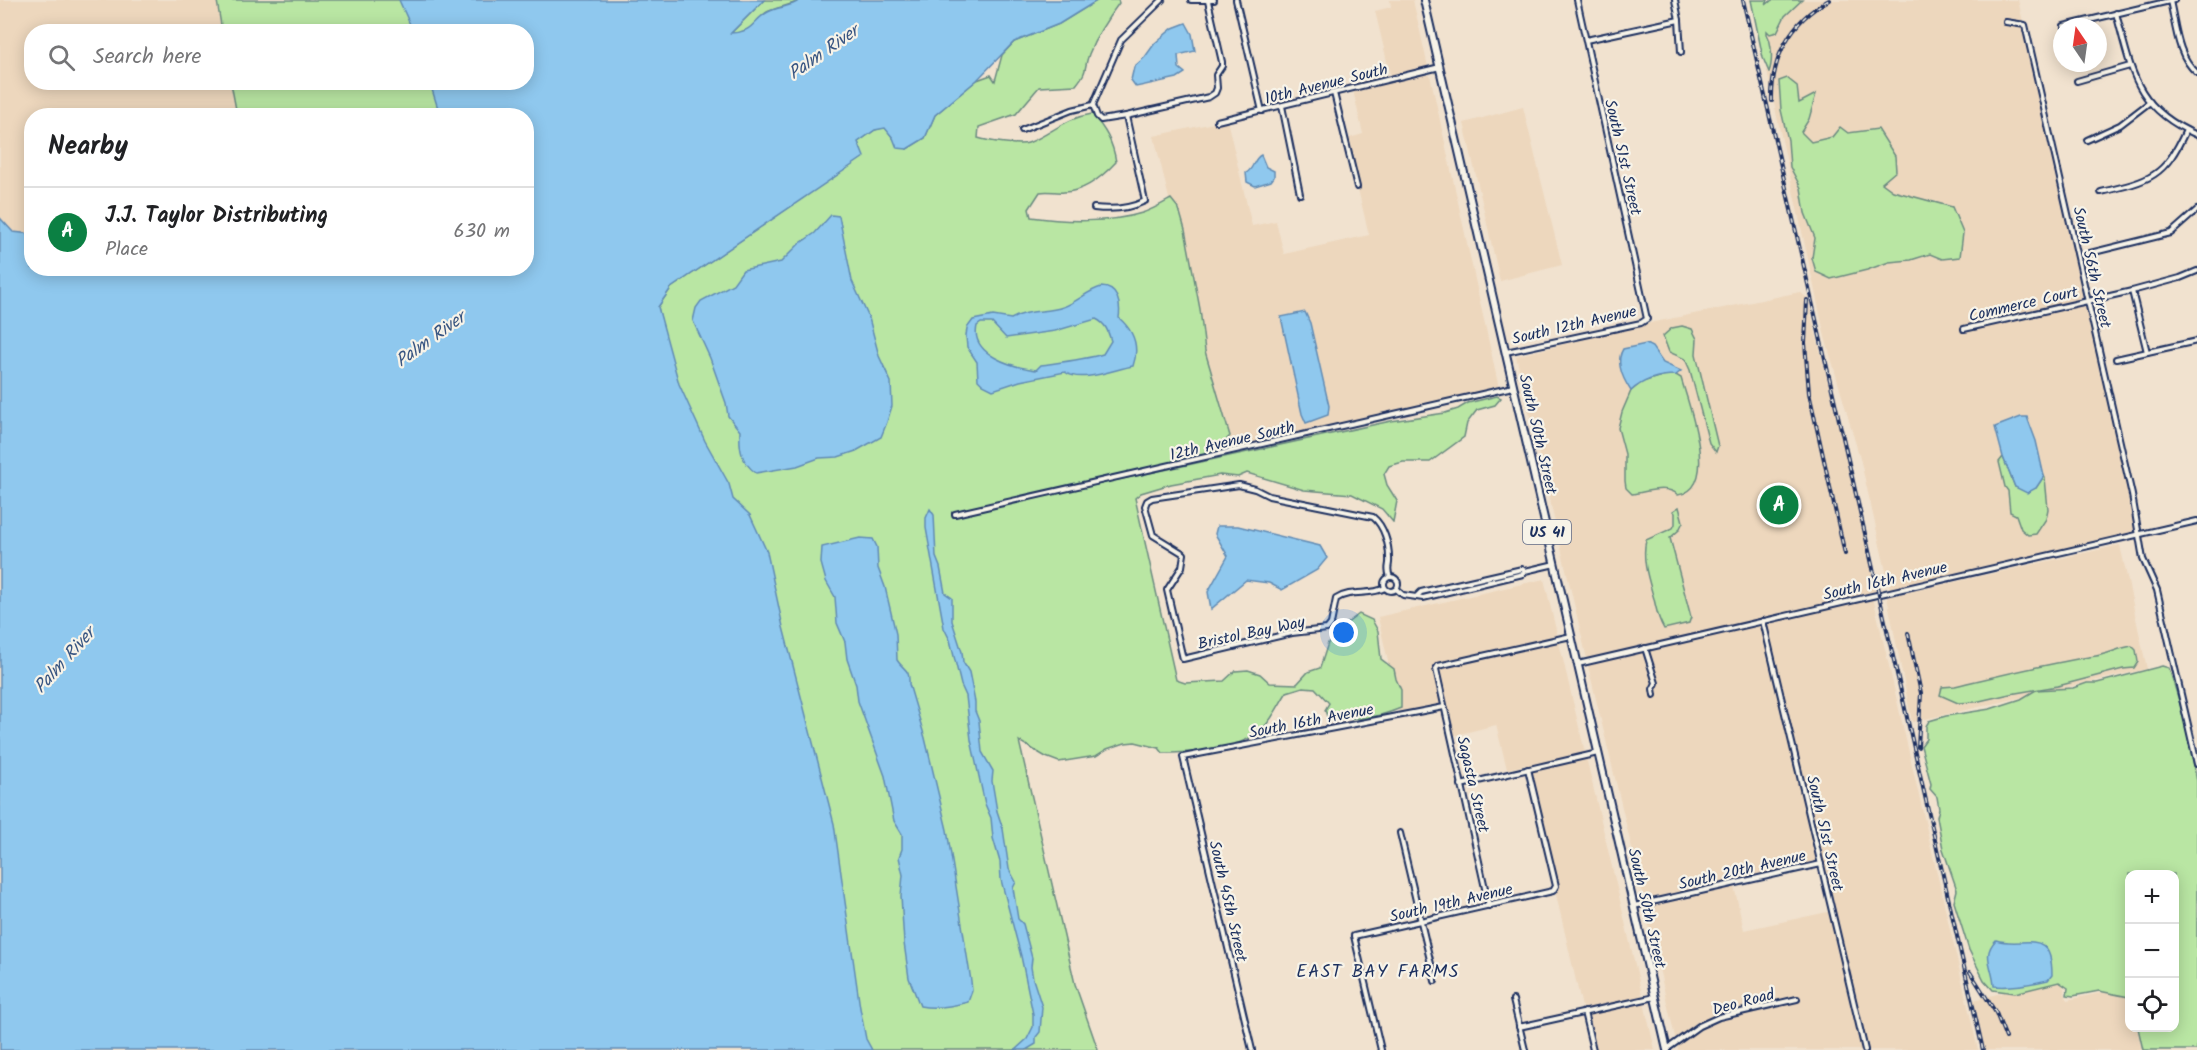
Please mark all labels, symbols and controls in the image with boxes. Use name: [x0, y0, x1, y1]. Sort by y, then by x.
water label: Palm River: [783, 16, 869, 88]
north arrow: [2053, 18, 2107, 72]
search box: [24, 24, 534, 90]
text: Search here: [93, 40, 201, 75]
icon: search: [45, 41, 78, 74]
street label: 10th Avenue South: [1262, 57, 1390, 112]
street label: South 51st Street: [1597, 97, 1648, 219]
text: Nearby: [48, 126, 128, 168]
text: J.J. Taylor Distributing: [105, 199, 328, 234]
street label: South 56th Street: [2065, 204, 2118, 331]
text: A: [61, 216, 74, 248]
text: 630 m: [454, 216, 510, 248]
text: Place: [105, 234, 148, 266]
street label: Commerce Court: [1966, 280, 2081, 329]
street label: South 12th Avenue: [1510, 299, 1639, 352]
water label: Palm River: [390, 302, 475, 376]
street label: South 50th Street: [1512, 372, 1564, 498]
street label: 12th Avenue South: [1168, 415, 1297, 468]
pin: A: [1760, 482, 1798, 528]
road number: US 41: [1523, 520, 1571, 544]
street label: South 16th Avenue: [1821, 555, 1950, 608]
street label: Bristol Bay Way: [1195, 610, 1308, 657]
water label: Palm River: [27, 618, 106, 701]
your location: [1329, 618, 1358, 647]
street label: South 16th Avenue: [1247, 697, 1376, 746]
street label: Sagasta Street: [1449, 733, 1496, 836]
street label: South 51st Street: [1799, 773, 1850, 895]
street label: South 45th Street: [1201, 838, 1254, 965]
street label: South 20th Avenue: [1676, 844, 1809, 897]
street label: South 50th Street: [1621, 846, 1673, 972]
map controls: [2125, 870, 2179, 1032]
button: +: [2125, 870, 2179, 924]
street label: South 19th Avenue: [1387, 877, 1515, 930]
button: −: [2125, 924, 2179, 978]
district label: EAST BAY FARMS: [1296, 958, 1460, 987]
button: locate: [2125, 978, 2179, 1032]
street label: Deo Road: [1710, 982, 1778, 1023]

